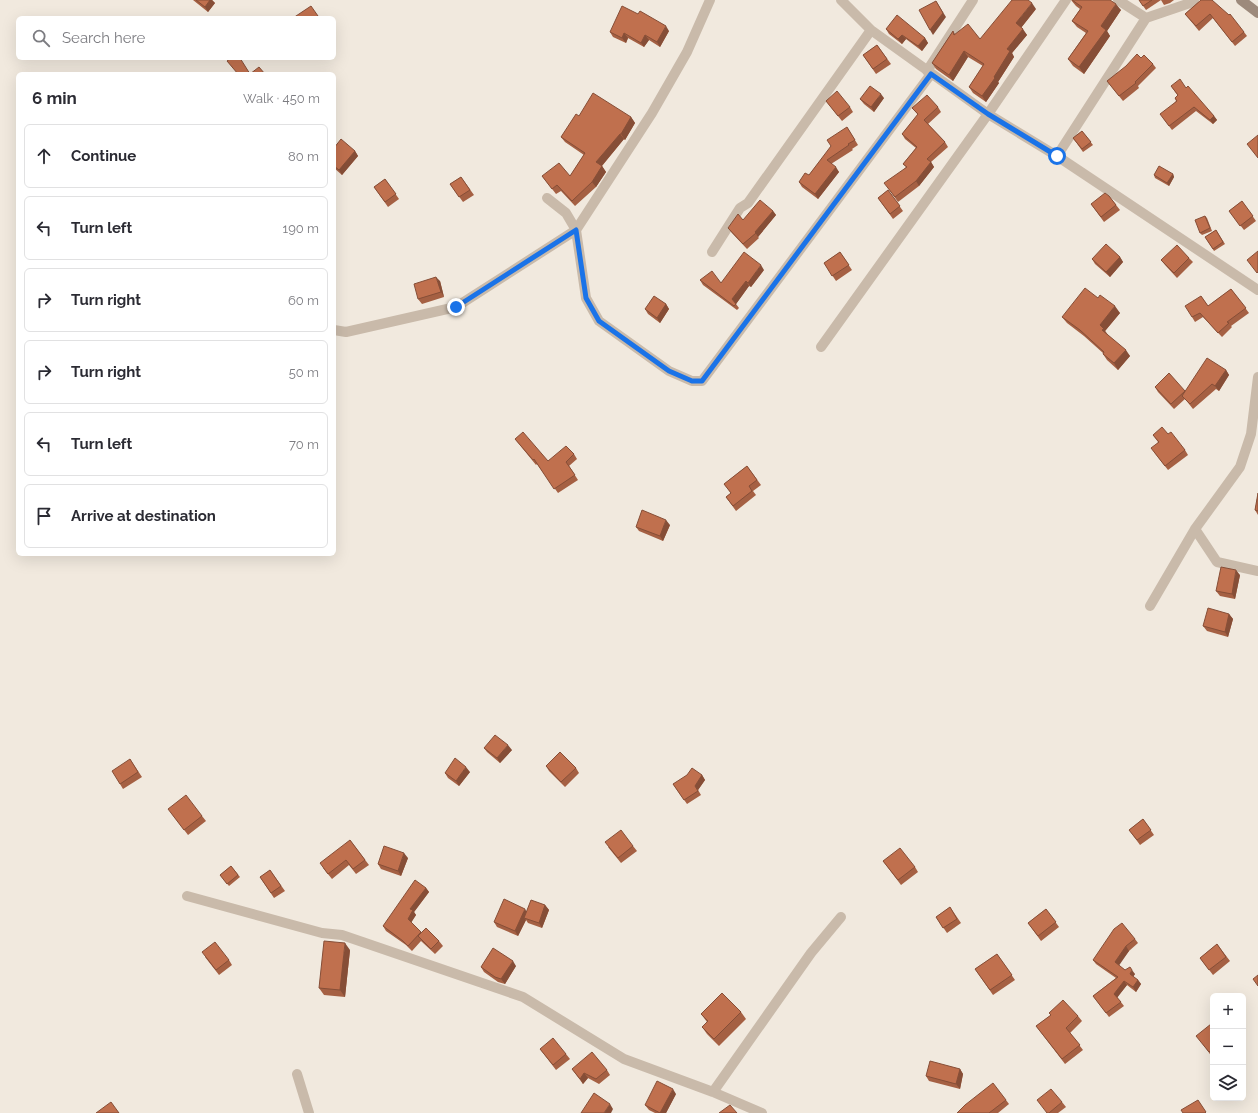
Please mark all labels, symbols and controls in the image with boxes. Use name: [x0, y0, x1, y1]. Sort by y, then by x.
search box: [16, 16, 336, 60]
icon: search: [30, 27, 52, 49]
text: Search here: [62, 29, 145, 47]
text: 6 min: [32, 88, 77, 108]
text: Walk · 450 m: [243, 91, 320, 106]
icon: ahead: [33, 145, 55, 167]
text: Continue: [71, 147, 136, 165]
route start: [1048, 147, 1066, 165]
text: 80 m: [288, 149, 319, 164]
icon: left: [33, 217, 55, 239]
text: Turn left: [71, 219, 132, 237]
text: 190 m: [283, 221, 319, 236]
icon: right: [33, 289, 55, 311]
text: Turn right: [71, 291, 141, 309]
text: 60 m: [288, 293, 319, 308]
route end: [447, 298, 465, 316]
icon: right: [33, 361, 55, 383]
text: Turn right: [71, 363, 141, 381]
text: 50 m: [289, 365, 319, 380]
icon: left: [33, 433, 55, 455]
text: Turn left: [71, 435, 132, 453]
text: 70 m: [289, 437, 319, 452]
icon: arrive: [33, 505, 55, 527]
text: Arrive at destination: [71, 507, 216, 525]
map controls: [1210, 993, 1246, 1101]
button: +: [1210, 993, 1246, 1029]
button: −: [1210, 1029, 1246, 1065]
button: layers: [1210, 1065, 1246, 1101]

